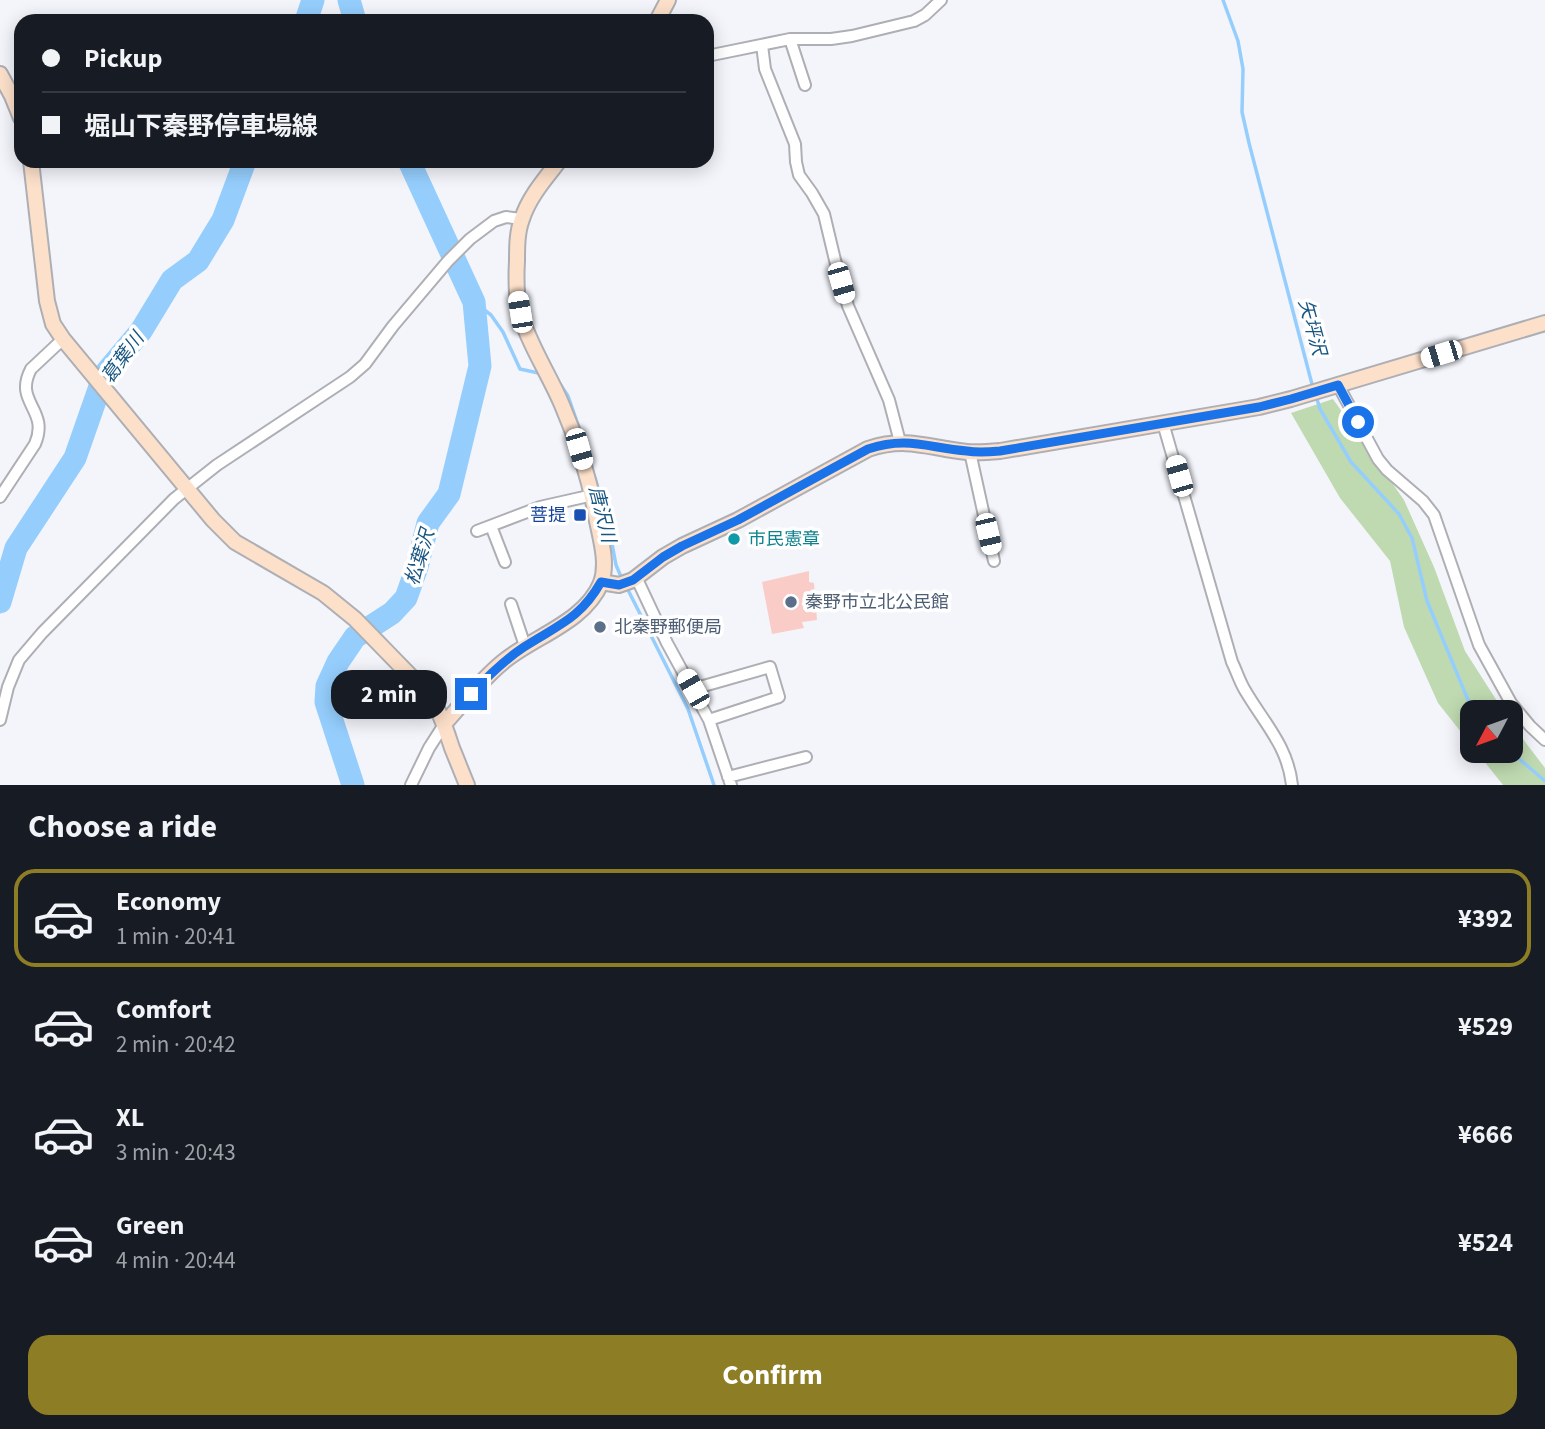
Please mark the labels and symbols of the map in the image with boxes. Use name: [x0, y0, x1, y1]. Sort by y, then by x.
car: [826, 260, 857, 306]
car: [507, 290, 534, 334]
water label: 矢坪沢: [1291, 296, 1333, 361]
water label: 葛葉川: [96, 325, 152, 389]
car: [1418, 338, 1465, 370]
route start: [1342, 406, 1374, 438]
car: [564, 426, 595, 472]
car: [1164, 453, 1195, 499]
water label: 唐沢川: [582, 483, 622, 547]
place label: 菩提: [530, 503, 566, 528]
marker: 菩提: [572, 507, 588, 523]
car: [974, 511, 1003, 557]
water label: 松葉沢: [399, 523, 443, 589]
place label: 市民憲章: [748, 527, 820, 552]
marker: 市民憲章: [726, 531, 742, 547]
place label: 秦野市立北公民館: [805, 590, 949, 615]
marker: 秦野市立北公民館: [783, 594, 799, 610]
place label: 北秦野郵便局: [614, 615, 722, 640]
marker: 北秦野郵便局: [592, 619, 608, 635]
car: [674, 666, 713, 712]
callout: 2 min: [331, 670, 447, 718]
route end: [455, 678, 487, 710]
north arrow: [1460, 700, 1522, 763]

